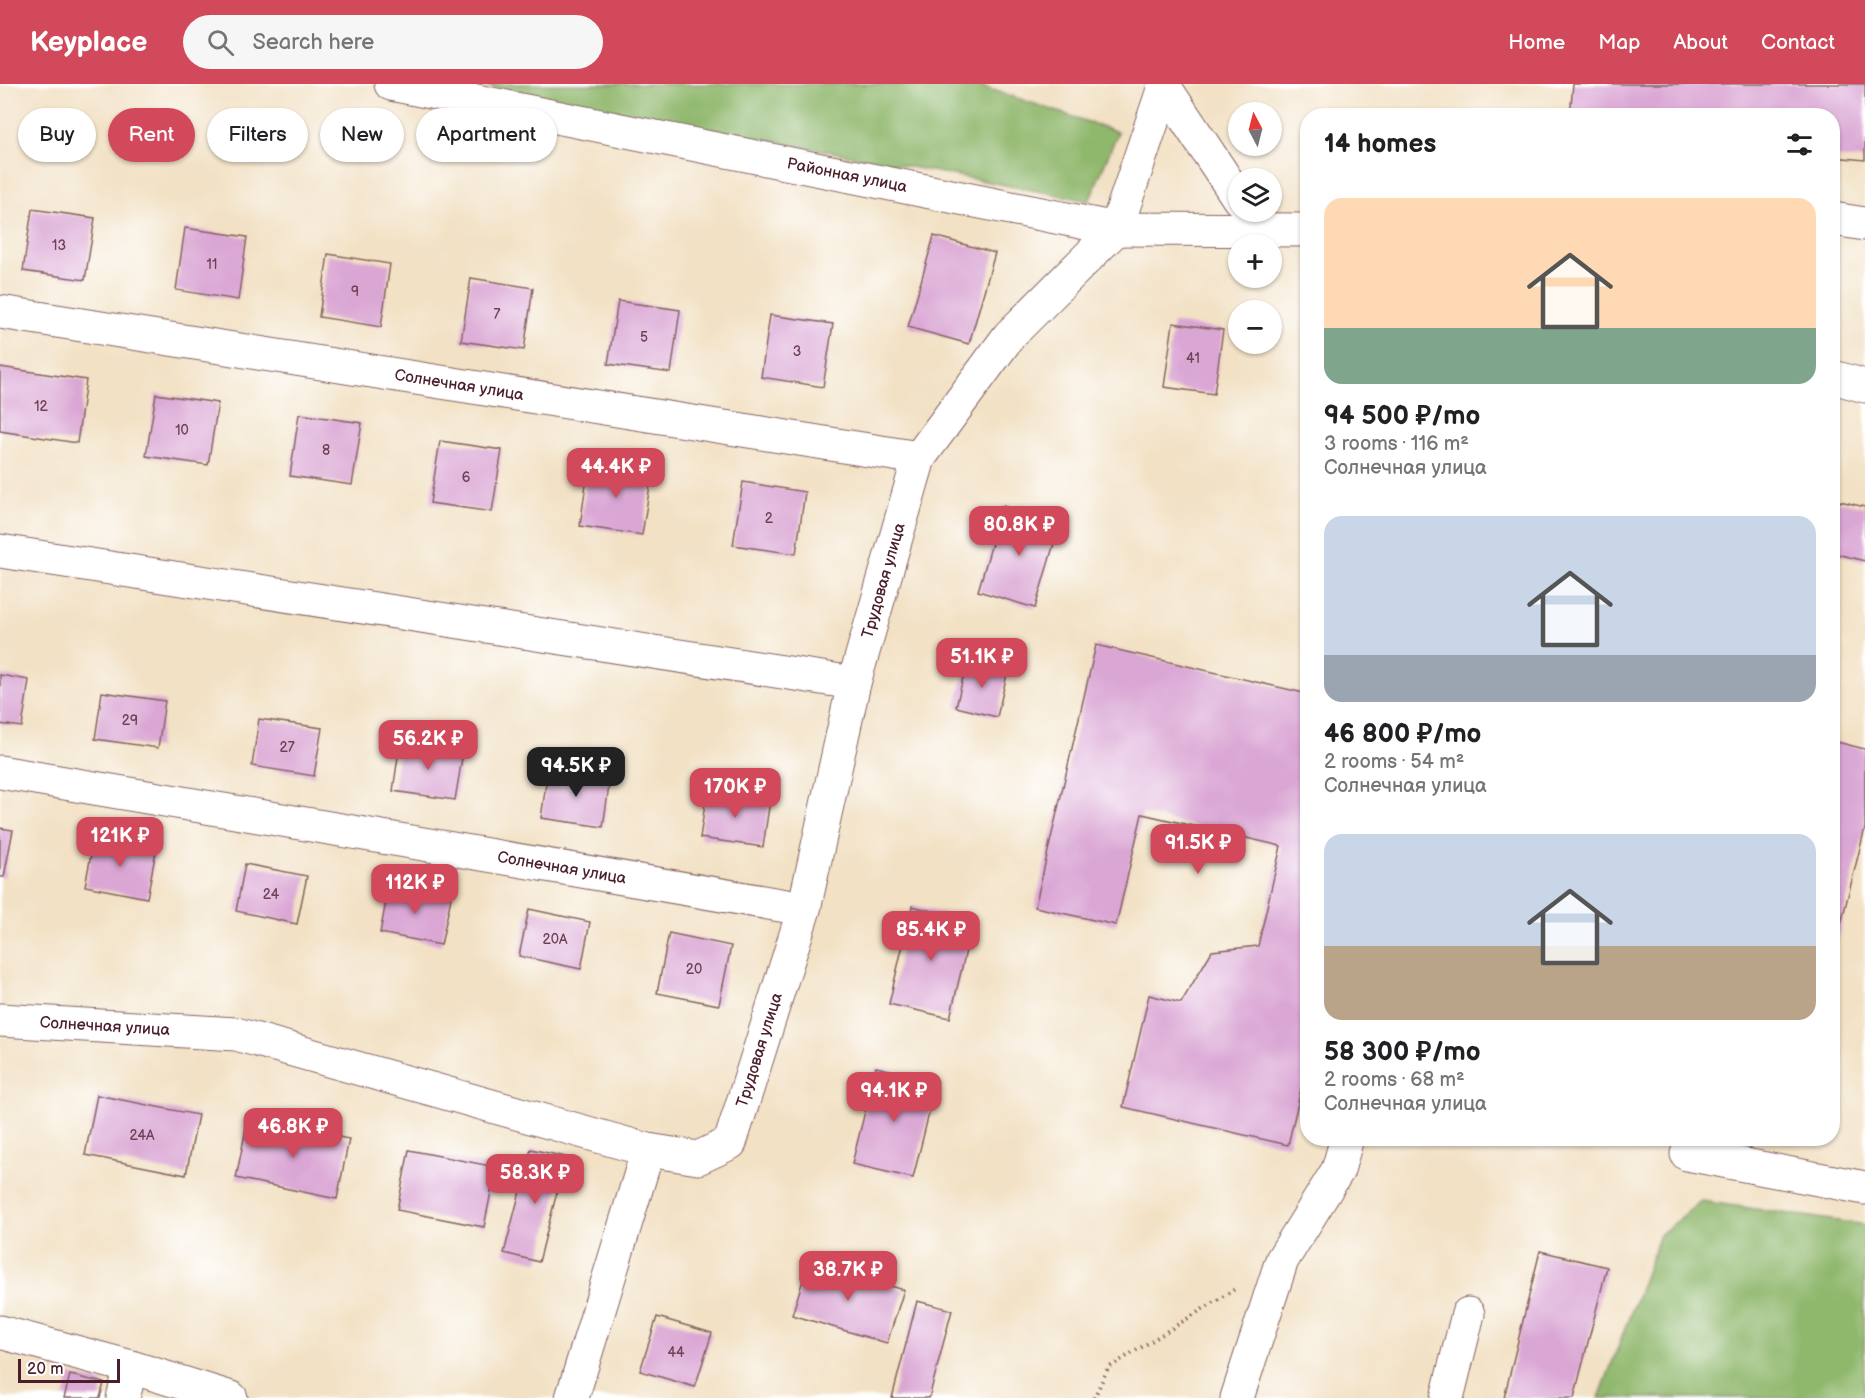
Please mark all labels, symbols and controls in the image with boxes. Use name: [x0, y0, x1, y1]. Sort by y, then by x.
search box: [183, 15, 603, 69]
text: Keyplace: [30, 26, 147, 59]
icon: search: [204, 26, 237, 59]
text: Search here: [252, 29, 374, 56]
text: Home: [1508, 30, 1565, 55]
text: Map: [1598, 30, 1640, 55]
text: About: [1673, 30, 1728, 55]
text: Contact: [1761, 30, 1835, 55]
north arrow: [1228, 102, 1282, 156]
map controls: [1228, 102, 1282, 354]
chip: Buy: [18, 108, 96, 162]
chip: Rent: [108, 108, 195, 162]
chip: Filters: [207, 108, 308, 162]
chip: New: [320, 108, 404, 162]
chip: Apartment: [416, 108, 557, 162]
icon: filters: [1783, 128, 1816, 161]
text: 14 homes: [1324, 129, 1436, 160]
street label: Районная улица: [785, 154, 909, 197]
button: layers: [1228, 168, 1282, 222]
button: +: [1228, 234, 1282, 288]
house number: 13: [52, 237, 66, 254]
icon: home: [1516, 237, 1624, 345]
house number: 11: [207, 256, 217, 273]
house number: 9: [351, 283, 359, 300]
button: −: [1228, 300, 1282, 354]
house number: 7: [494, 306, 501, 323]
house number: 5: [640, 329, 648, 346]
house number: 3: [793, 343, 801, 360]
house number: 41: [1186, 350, 1200, 367]
street label: Солнечная улица: [393, 365, 526, 405]
house number: 12: [34, 398, 49, 415]
text: 94 500 ₽/mo: [1324, 401, 1480, 432]
house number: 10: [175, 422, 189, 439]
text: 3 rooms · 116 m²: [1324, 432, 1469, 456]
house number: 8: [322, 442, 330, 459]
pin: 44.4K ₽: [561, 448, 671, 499]
text: 44.4K ₽: [581, 455, 651, 479]
text: Солнечная улица: [1324, 456, 1487, 480]
house number: 6: [462, 469, 471, 486]
pin: 80.8K ₽: [964, 506, 1074, 557]
house number: 2: [765, 510, 774, 527]
text: 80.8K ₽: [983, 513, 1055, 537]
street label: Трудовая улица: [858, 520, 909, 640]
icon: home: [1516, 555, 1624, 663]
pin: 51.1K ₽: [927, 638, 1037, 689]
text: 51.1K ₽: [950, 645, 1014, 669]
house number: 29: [122, 712, 138, 729]
text: 46 800 ₽/mo: [1324, 719, 1481, 750]
pin: 56.2K ₽: [373, 720, 483, 771]
text: 56.2K ₽: [393, 727, 463, 751]
house number: 27: [279, 739, 295, 756]
pin: 94.5K ₽: [521, 747, 631, 798]
text: 2 rooms · 54 m²: [1324, 750, 1464, 774]
text: 94.5K ₽: [541, 754, 611, 778]
pin: 170K ₽: [686, 768, 784, 819]
text: Солнечная улица: [1324, 774, 1487, 798]
text: 170K ₽: [704, 775, 766, 799]
pin: 121K ₽: [71, 817, 169, 868]
text: 121K ₽: [90, 824, 150, 848]
pin: 91.5K ₽: [1143, 824, 1253, 875]
text: 91.5K ₽: [1165, 831, 1231, 855]
street label: Солнечная улица: [496, 847, 628, 888]
pin: 112K ₽: [366, 864, 464, 915]
text: 112K ₽: [385, 871, 445, 895]
icon: home: [1516, 873, 1624, 981]
house number: 24: [263, 886, 280, 903]
pin: 85.4K ₽: [876, 911, 986, 962]
text: 85.4K ₽: [896, 918, 966, 942]
house number: 20А: [543, 931, 568, 948]
house number: 20: [686, 961, 702, 978]
street label: Трудовая улица: [732, 990, 787, 1110]
street label: Солнечная улица: [39, 1013, 171, 1040]
text: 58 300 ₽/mo: [1324, 1037, 1481, 1068]
text: 2 rooms · 68 m²: [1324, 1068, 1465, 1092]
pin: 94.1K ₽: [839, 1072, 949, 1123]
text: 94.1K ₽: [861, 1079, 927, 1103]
text: Солнечная улица: [1324, 1092, 1487, 1116]
pin: 46.8K ₽: [238, 1108, 348, 1159]
text: 46.8K ₽: [258, 1115, 328, 1139]
house number: 24А: [129, 1127, 155, 1144]
pin: 58.3K ₽: [480, 1154, 590, 1205]
text: 58.3K ₽: [500, 1161, 570, 1185]
pin: 38.7K ₽: [793, 1251, 903, 1302]
text: 38.7K ₽: [813, 1258, 883, 1282]
house number: 44: [667, 1344, 685, 1361]
scale bar: [18, 1356, 120, 1384]
text: 20 m: [27, 1360, 63, 1379]

